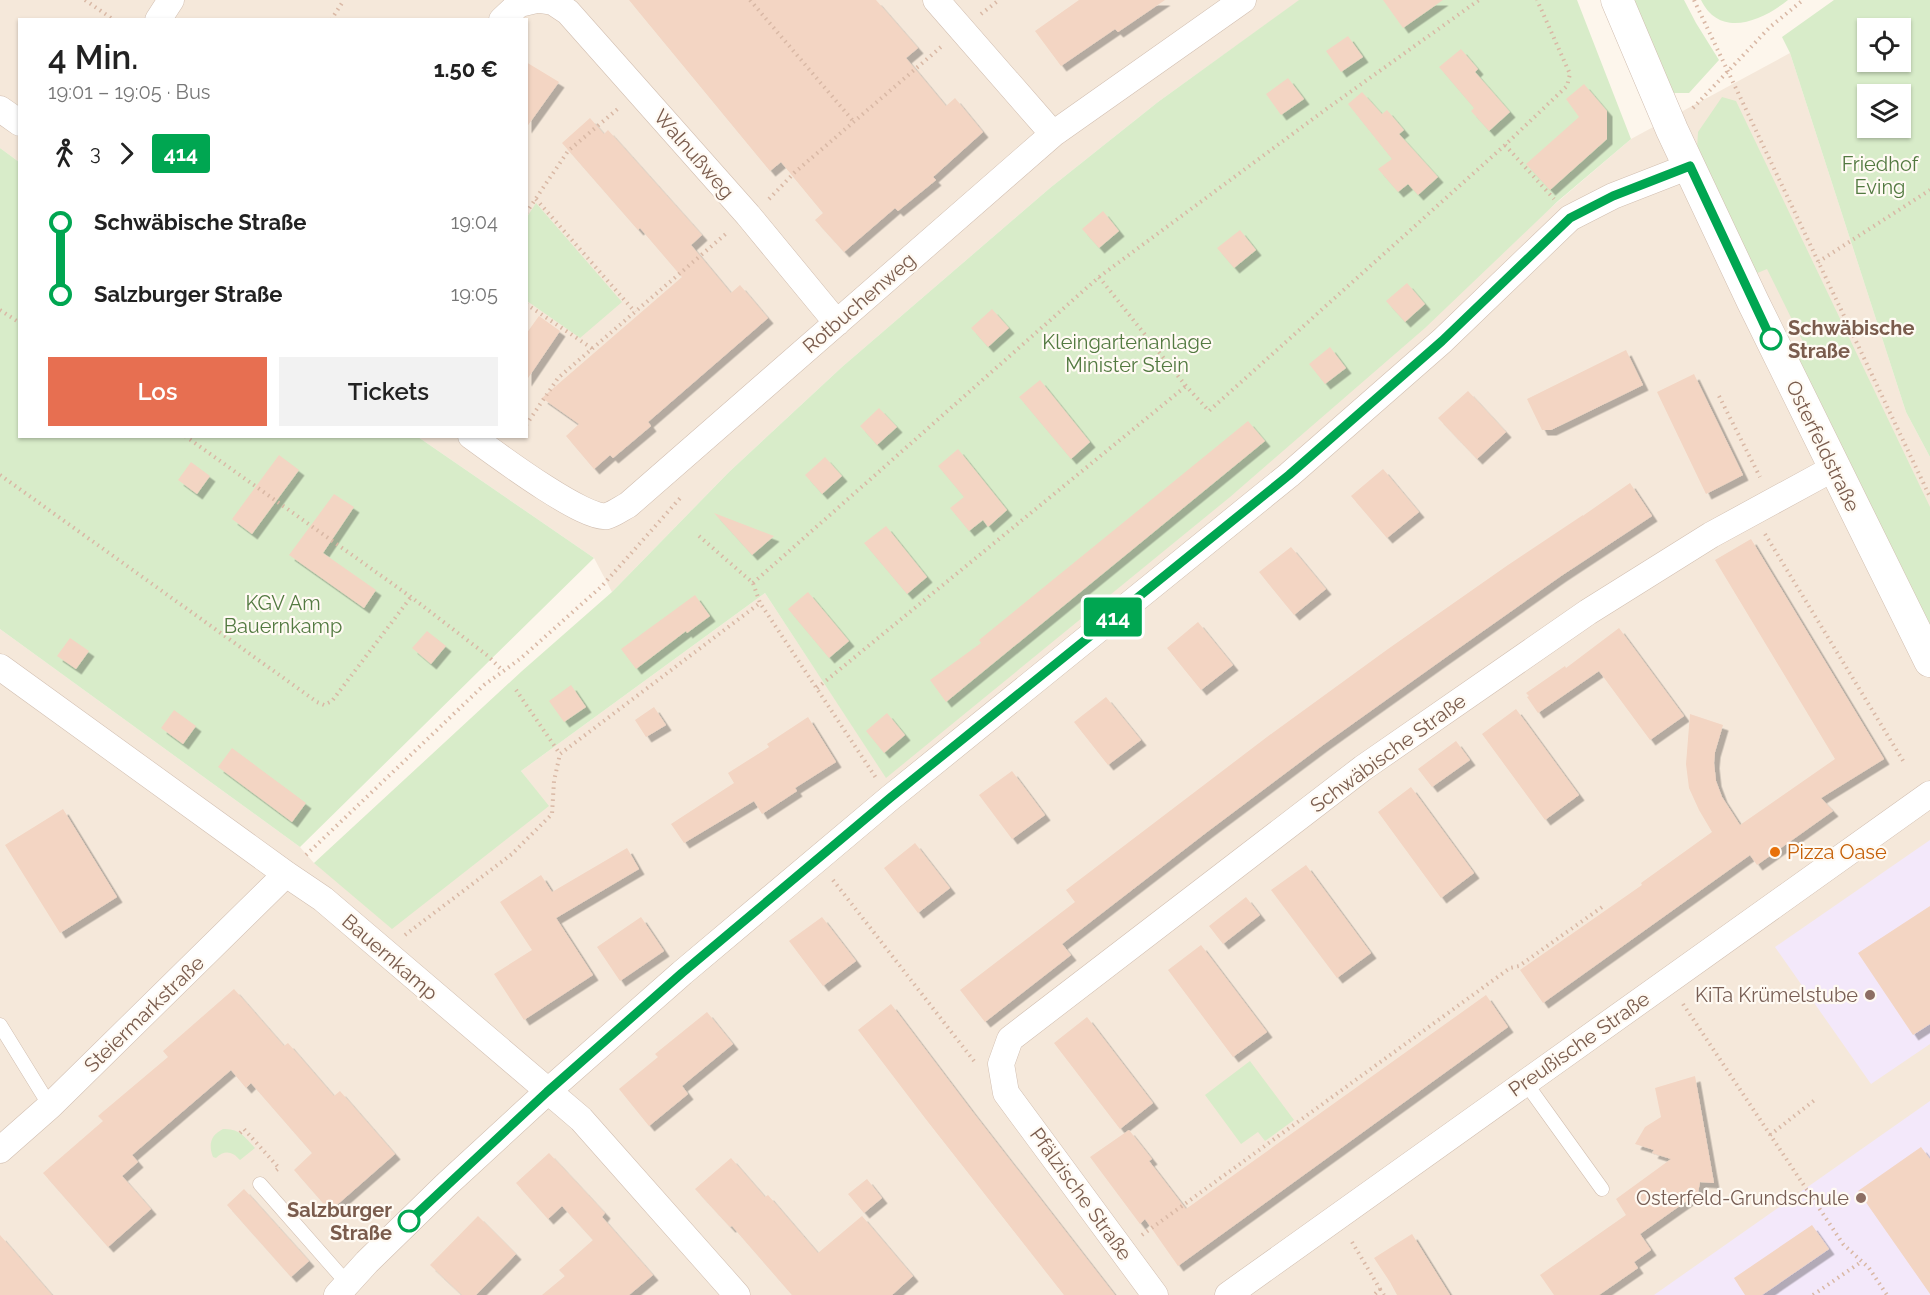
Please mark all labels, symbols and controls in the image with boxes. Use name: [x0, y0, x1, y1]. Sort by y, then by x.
map controls: [1857, 18, 1911, 138]
button: locate: [1857, 18, 1911, 72]
text: 4 Min.: [48, 38, 138, 77]
text: 1.50 €: [434, 56, 498, 82]
text: 19:01 – 19:05 · Bus: [48, 80, 210, 104]
button: layers: [1857, 84, 1911, 138]
street label: Walnußweg: [649, 104, 739, 204]
icon: walk: [48, 137, 81, 170]
icon: forward: [110, 137, 143, 170]
text: 3: [90, 141, 101, 165]
text: 414: [164, 141, 198, 166]
park label: Friedhof Eving: [1842, 152, 1920, 199]
text: Schwäbische Straße: [94, 209, 307, 235]
text: 19:04: [451, 210, 498, 234]
street label: Rotbuchenweg: [798, 248, 920, 358]
text: Salzburger Straße: [94, 281, 282, 307]
text: 19:05: [451, 282, 498, 306]
place label: Schwäbische Straße: [1788, 316, 1914, 363]
marker: Schwäbische Straße: [1760, 328, 1782, 350]
park label: Kleingartenanlage Minister Stein: [1042, 330, 1212, 377]
button: Los: [48, 357, 267, 426]
button: Tickets: [279, 357, 498, 426]
street label: Osterfeldstraße: [1781, 377, 1865, 516]
park label: KGV Am Bauernkamp: [224, 591, 342, 638]
line badge: 414: [1078, 598, 1148, 636]
text: 414: [1096, 605, 1130, 630]
street label: Schwäbische Straße: [1305, 688, 1471, 818]
place label: Pizza Oase: [1787, 840, 1887, 864]
marker: Pizza Oase: [1768, 845, 1782, 859]
street label: Bauernkamp: [337, 909, 443, 1005]
street label: Steiermarkstraße: [79, 951, 209, 1077]
place label: KiTa Krümelstube: [1695, 983, 1858, 1007]
street label: Preußische Straße: [1504, 986, 1654, 1102]
marker: KiTa Krümelstube: [1863, 988, 1877, 1002]
street label: Pfälzische Straße: [1025, 1123, 1137, 1265]
place label: Osterfeld-Grundschule: [1636, 1186, 1849, 1210]
marker: Osterfeld-Grundschule: [1854, 1191, 1868, 1205]
place label: Salzburger Straße: [287, 1198, 392, 1245]
marker: Salzburger Straße: [398, 1210, 420, 1232]

